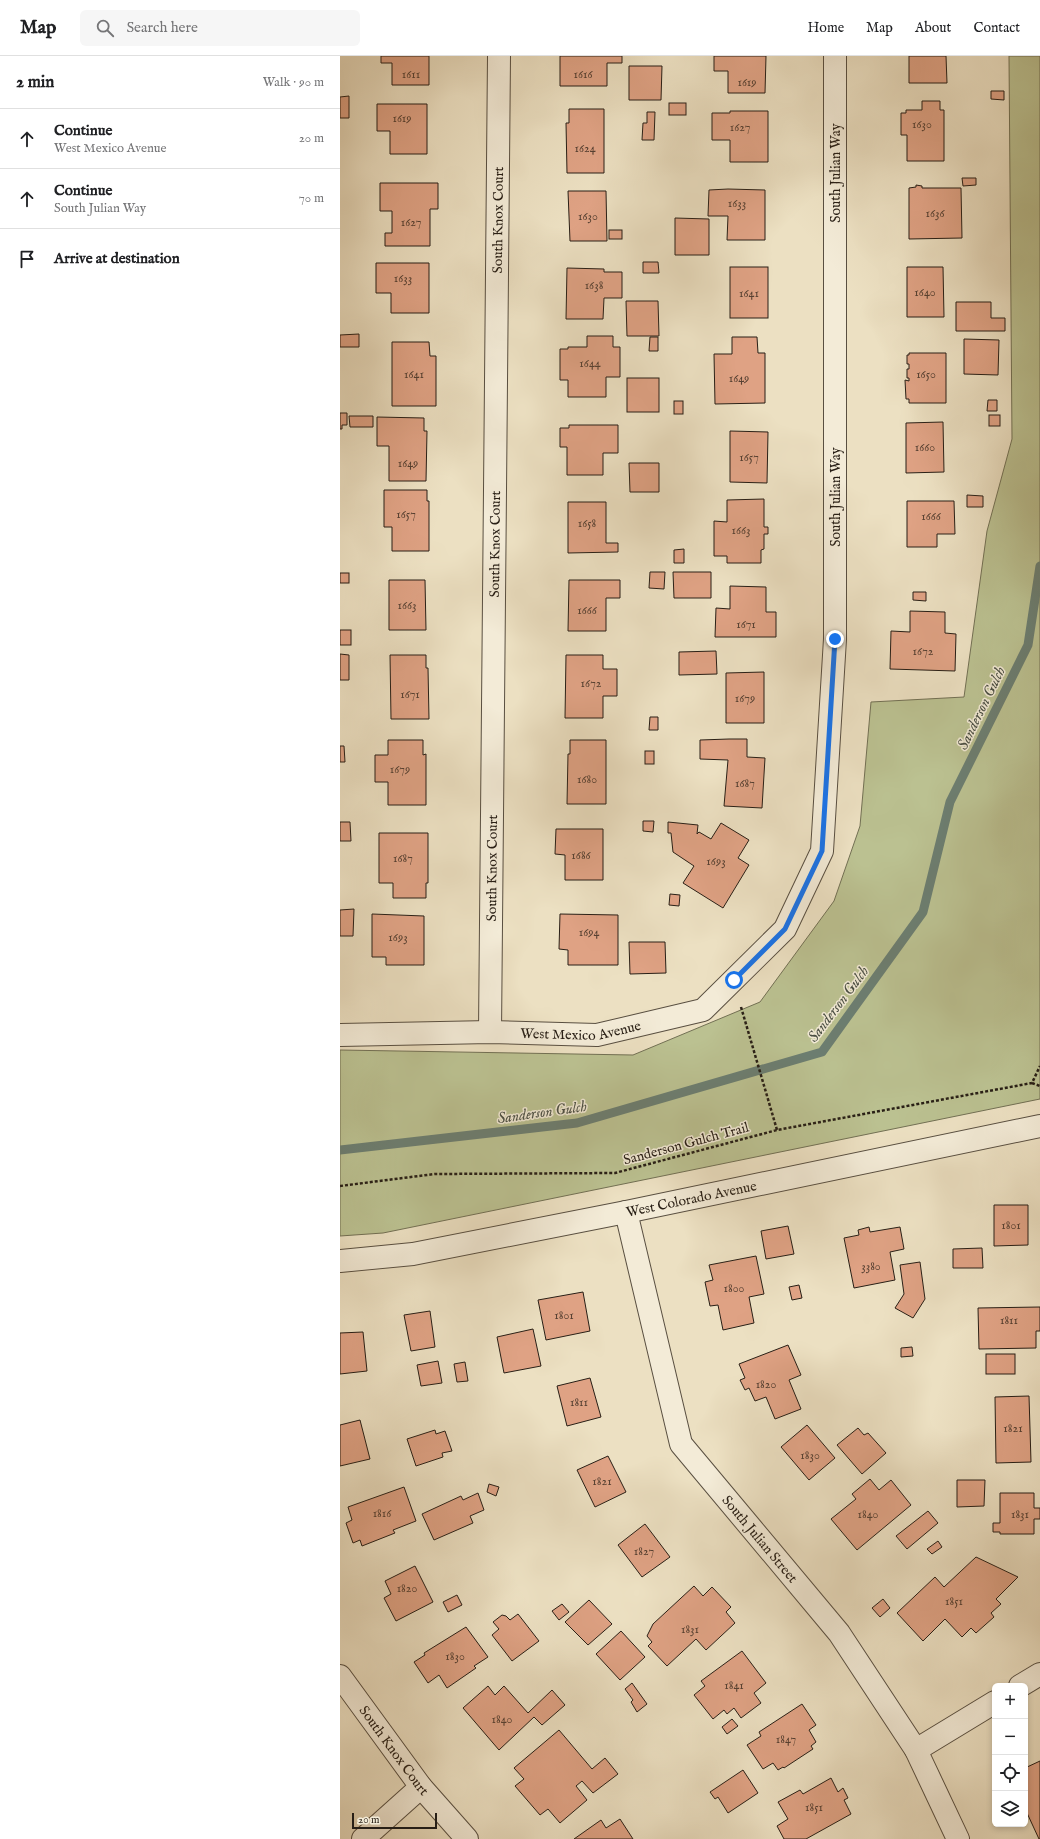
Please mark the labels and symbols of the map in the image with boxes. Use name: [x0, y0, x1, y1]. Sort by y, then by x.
house number: 1611: [402, 67, 420, 82]
house number: 1616: [574, 67, 593, 82]
house number: 1619: [737, 75, 757, 90]
house number: 1619: [392, 111, 412, 126]
house number: 1630: [912, 117, 932, 132]
house number: 1627: [730, 120, 750, 135]
street label: South Julian Way: [827, 123, 845, 223]
house number: 1624: [574, 141, 596, 156]
street label: South Knox Court: [489, 166, 508, 274]
house number: 1633: [728, 196, 746, 211]
house number: 1636: [925, 206, 945, 221]
house number: 1630: [578, 209, 598, 224]
house number: 1627: [401, 215, 421, 230]
house number: 1633: [394, 271, 412, 286]
house number: 1638: [585, 278, 604, 293]
house number: 1640: [914, 285, 936, 300]
house number: 1641: [739, 286, 759, 301]
house number: 1644: [579, 356, 601, 371]
house number: 1641: [404, 367, 424, 382]
house number: 1650: [916, 367, 936, 382]
house number: 1649: [729, 371, 749, 386]
house number: 1660: [915, 440, 935, 455]
street label: South Julian Way: [827, 447, 845, 547]
house number: 1657: [739, 450, 759, 465]
house number: 1649: [398, 456, 418, 471]
street label: South Knox Court: [486, 490, 505, 598]
house number: 1657: [396, 507, 416, 522]
house number: 1666: [921, 509, 942, 524]
house number: 1658: [578, 516, 597, 531]
house number: 1663: [731, 523, 751, 538]
house number: 1663: [397, 598, 417, 613]
house number: 1666: [577, 603, 598, 618]
house number: 1671: [736, 617, 756, 632]
route end: [826, 630, 844, 648]
house number: 1672: [913, 644, 934, 659]
water label: Sanderson Gulch: [953, 663, 1010, 753]
house number: 1672: [581, 676, 602, 691]
house number: 1671: [400, 687, 420, 702]
house number: 1679: [735, 691, 755, 706]
house number: 1679: [390, 762, 410, 777]
house number: 1680: [577, 772, 597, 787]
house number: 1687: [735, 776, 755, 791]
street label: South Knox Court: [483, 814, 502, 922]
house number: 1686: [571, 848, 592, 863]
house number: 1687: [393, 851, 413, 866]
house number: 1693: [706, 854, 726, 869]
house number: 1694: [579, 925, 599, 940]
house number: 1693: [388, 930, 408, 945]
water label: Sanderson Gulch: [804, 962, 873, 1046]
route start: [725, 971, 743, 989]
street label: West Mexico Avenue: [520, 1017, 643, 1045]
water label: Sanderson Gulch: [496, 1097, 589, 1128]
street label: Sanderson Gulch Trail: [622, 1119, 751, 1169]
street label: West Colorado Avenue: [625, 1177, 759, 1222]
house number: 1801: [1001, 1218, 1021, 1233]
house number: 3380: [861, 1259, 881, 1274]
house number: 1800: [724, 1281, 745, 1296]
house number: 1801: [554, 1308, 574, 1323]
house number: 1811: [1000, 1313, 1018, 1328]
house number: 1820: [756, 1377, 776, 1392]
house number: 1811: [570, 1395, 588, 1410]
house number: 1821: [1003, 1421, 1023, 1436]
house number: 1830: [800, 1448, 820, 1463]
house number: 1821: [592, 1474, 612, 1489]
street label: South Julian Street: [718, 1492, 801, 1587]
house number: 1816: [373, 1506, 392, 1521]
house number: 1840: [858, 1507, 879, 1522]
house number: 1831: [1011, 1507, 1029, 1522]
house number: 1827: [634, 1544, 654, 1559]
house number: 1820: [397, 1581, 417, 1596]
house number: 1851: [945, 1594, 963, 1609]
house number: 1831: [681, 1622, 699, 1637]
house number: 1830: [445, 1649, 465, 1664]
house number: 1841: [724, 1678, 744, 1693]
street label: South Knox Court: [355, 1702, 432, 1800]
house number: 1840: [492, 1712, 513, 1727]
house number: 1847: [776, 1732, 796, 1747]
house number: 1851: [805, 1800, 823, 1815]
scale bar: [352, 1811, 437, 1830]

